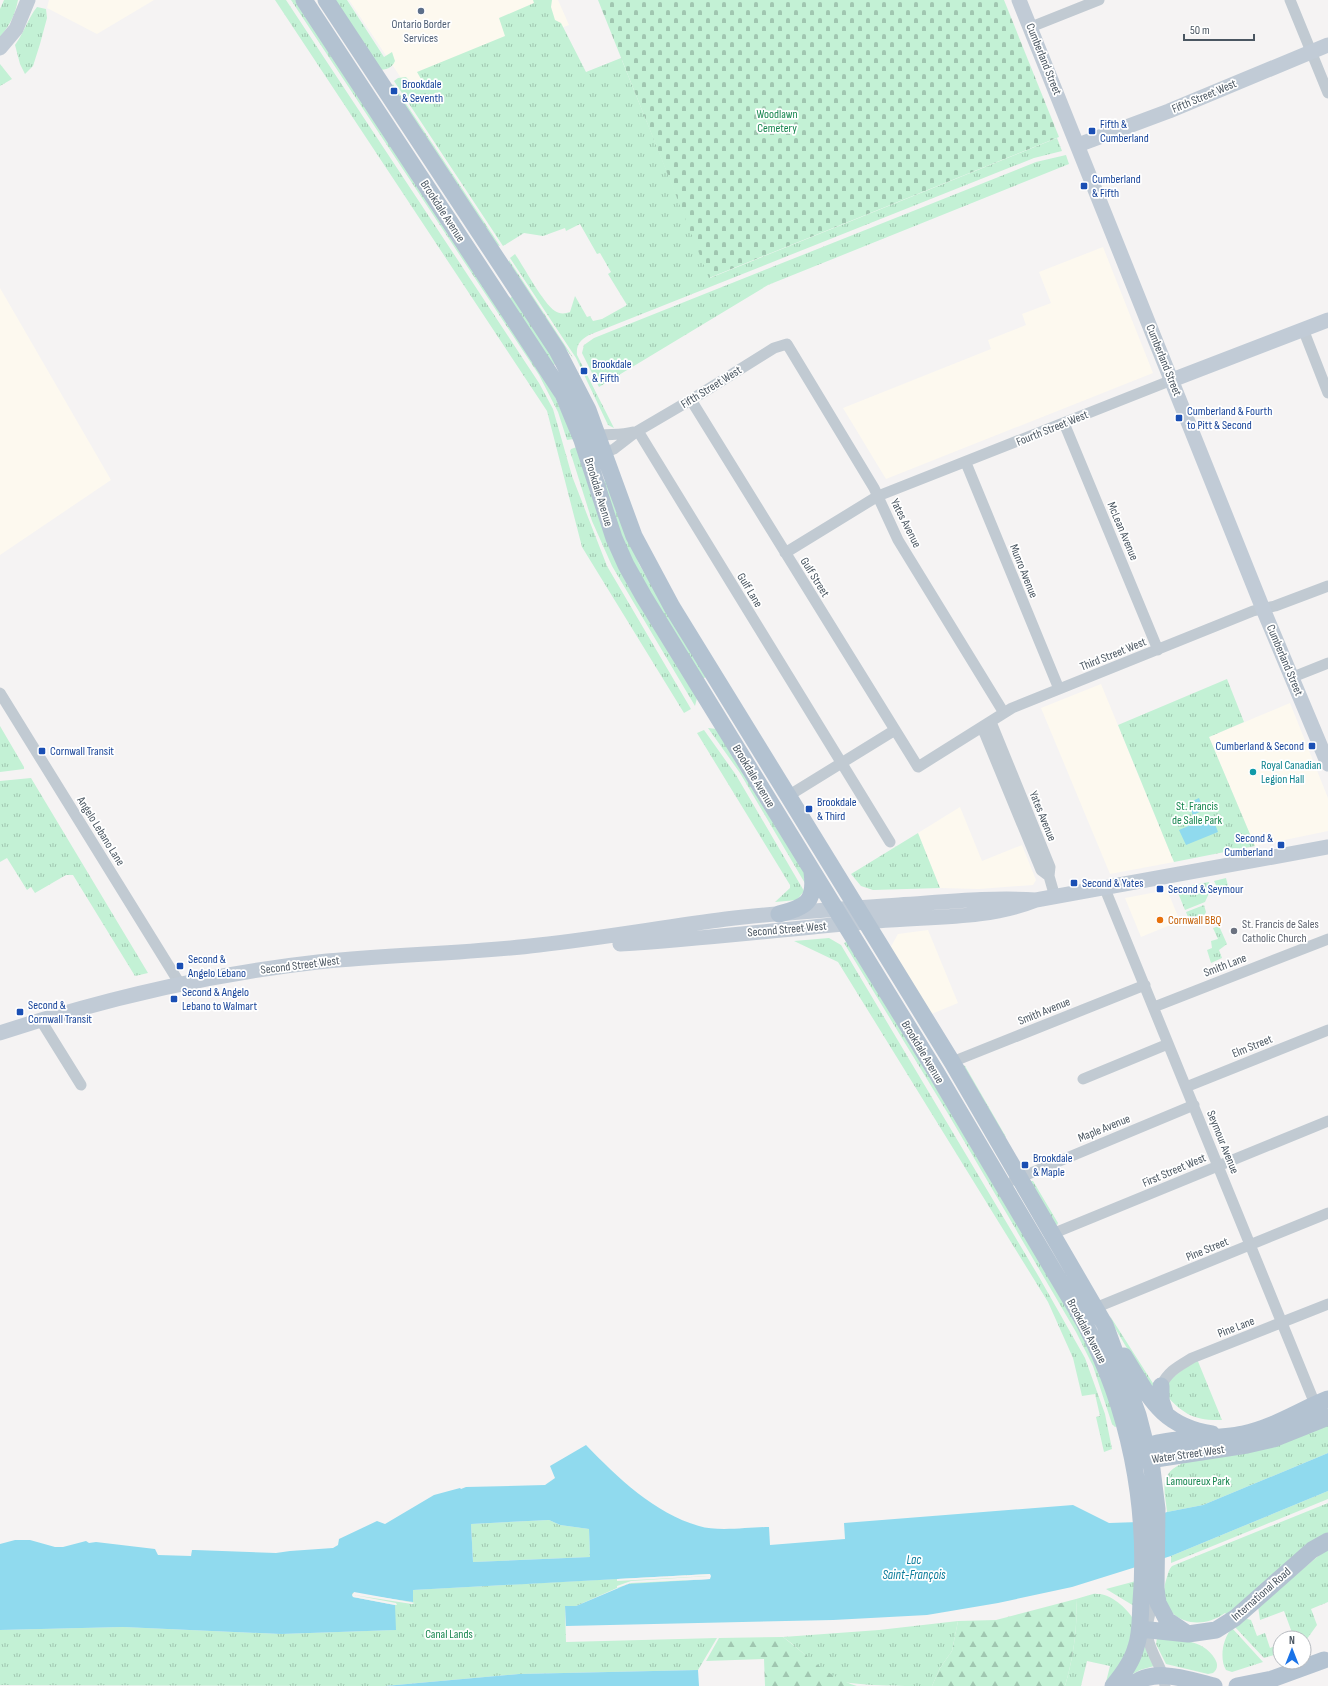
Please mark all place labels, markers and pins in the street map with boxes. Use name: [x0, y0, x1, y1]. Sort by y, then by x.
marker: Ontario Border Services: [416, 6, 426, 16]
place label: Ontario Border Services: [392, 17, 451, 46]
place label: Brookdale & Seventh: [402, 77, 443, 106]
marker: Brookdale & Seventh: [389, 86, 399, 96]
place label: Fifth & Cumberland: [1100, 117, 1149, 146]
marker: Fifth & Cumberland: [1087, 126, 1097, 136]
place label: Cumberland & Fifth: [1092, 172, 1141, 201]
marker: Cumberland & Fifth: [1079, 181, 1089, 191]
place label: Brookdale & Fifth: [592, 357, 632, 386]
marker: Brookdale & Fifth: [579, 366, 589, 376]
place label: Cumberland & Fourth to Pitt & Second: [1187, 404, 1272, 433]
marker: Cumberland & Fourth to Pitt & Second: [1174, 413, 1184, 423]
place label: Cumberland & Second: [1216, 739, 1304, 754]
marker: Cumberland & Second: [1307, 741, 1317, 751]
place label: Cornwall Transit: [50, 744, 114, 759]
marker: Cornwall Transit: [37, 746, 47, 756]
place label: Royal Canadian Legion Hall: [1261, 758, 1321, 787]
marker: Royal Canadian Legion Hall: [1248, 767, 1258, 777]
place label: Brookdale & Third: [817, 795, 857, 824]
marker: Brookdale & Third: [804, 804, 814, 814]
place label: Second & Cumberland: [1224, 831, 1273, 860]
marker: Second & Cumberland: [1276, 840, 1286, 850]
place label: Second & Yates: [1082, 876, 1144, 891]
marker: Second & Yates: [1069, 878, 1079, 888]
place label: Second & Seymour: [1168, 882, 1244, 897]
marker: Second & Seymour: [1155, 884, 1165, 894]
place label: Cornwall BBQ: [1168, 913, 1222, 928]
marker: Cornwall BBQ: [1155, 915, 1165, 925]
place label: St. Francis de Sales Catholic Church: [1242, 917, 1319, 946]
marker: St. Francis de Sales Catholic Church: [1229, 926, 1239, 936]
place label: Second & Angelo Lebano: [187, 952, 246, 981]
marker: Second & Angelo Lebano: [175, 961, 185, 971]
place label: Second & Angelo Lebano to Walmart: [182, 985, 257, 1014]
marker: Second & Angelo Lebano to Walmart: [169, 994, 179, 1004]
place label: Second & Cornwall Transit: [28, 998, 92, 1027]
marker: Second & Cornwall Transit: [15, 1007, 25, 1017]
place label: Brookdale & Maple: [1033, 1151, 1073, 1180]
marker: Brookdale & Maple: [1020, 1160, 1030, 1170]

